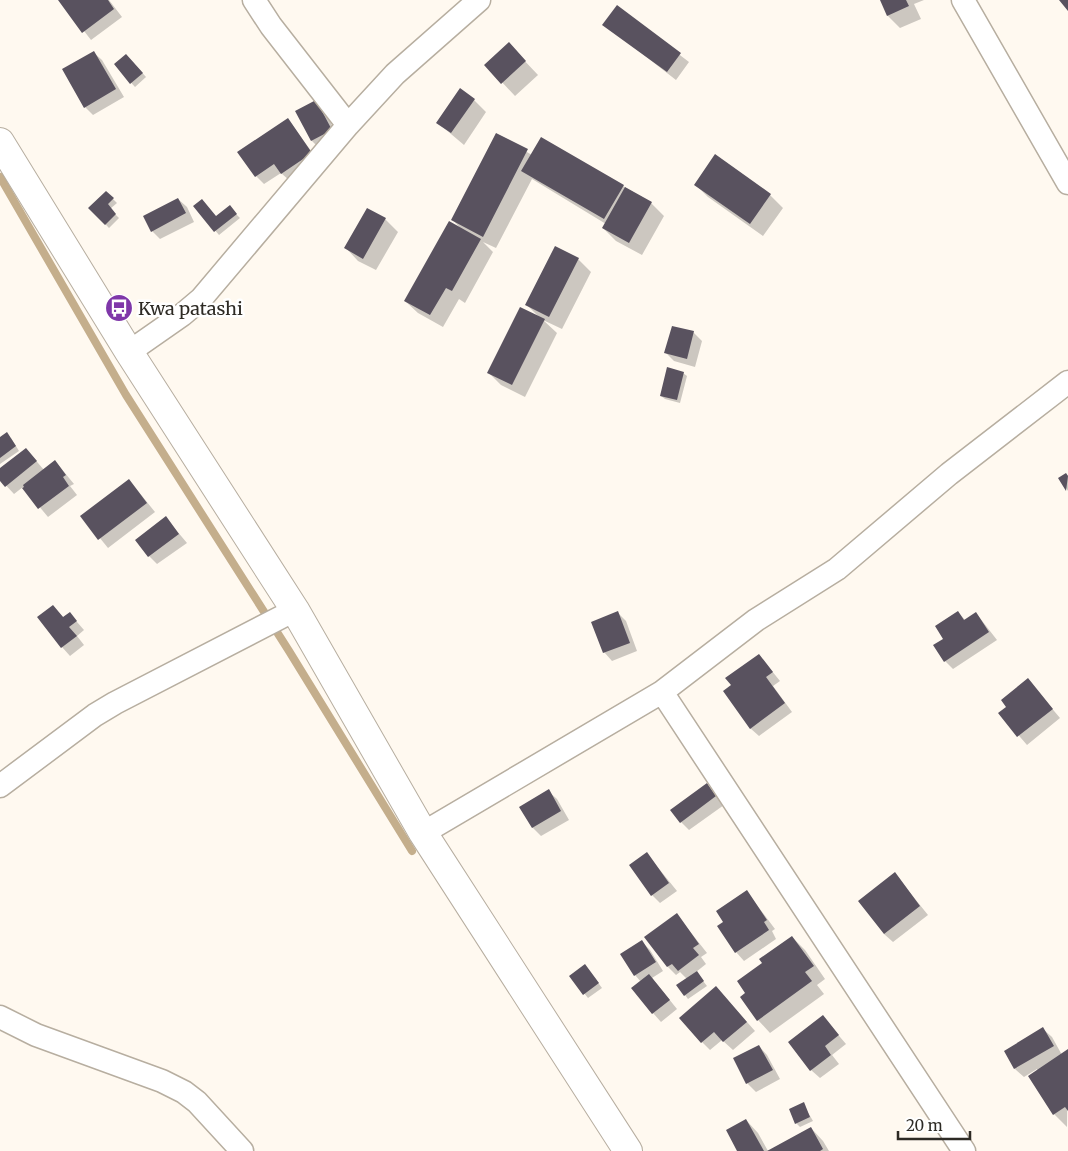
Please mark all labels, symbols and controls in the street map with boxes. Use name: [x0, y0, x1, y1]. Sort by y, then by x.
bus stop icon: Kwa patashi: [104, 293, 134, 323]
place label: Kwa patashi: [138, 297, 243, 320]
scale bar: [898, 1108, 970, 1140]
text: 20 m: [906, 1116, 943, 1135]

